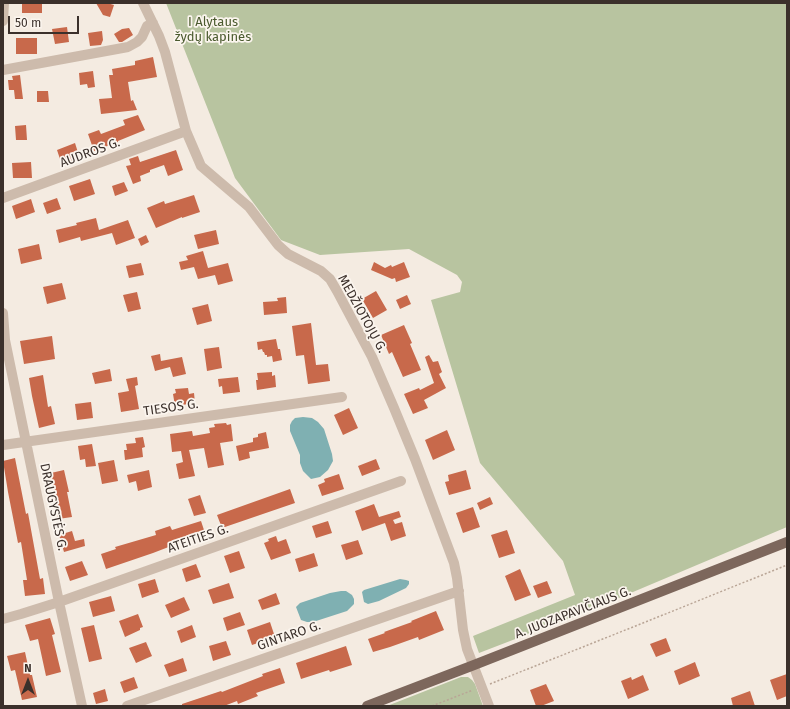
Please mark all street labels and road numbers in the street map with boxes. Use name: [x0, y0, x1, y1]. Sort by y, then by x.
street label: AUDROS G.: [58, 135, 122, 171]
street label: MEDŽIOTOJŲ G.: [334, 272, 390, 356]
street label: TIESOS G.: [143, 396, 199, 420]
street label: DRAUGYSTĖS G.: [36, 462, 70, 552]
street label: ATEITIES G.: [165, 521, 231, 557]
street label: A. JUOZAPAVIČIAUS G.: [513, 584, 633, 642]
street label: GINTARO G.: [255, 618, 323, 654]

